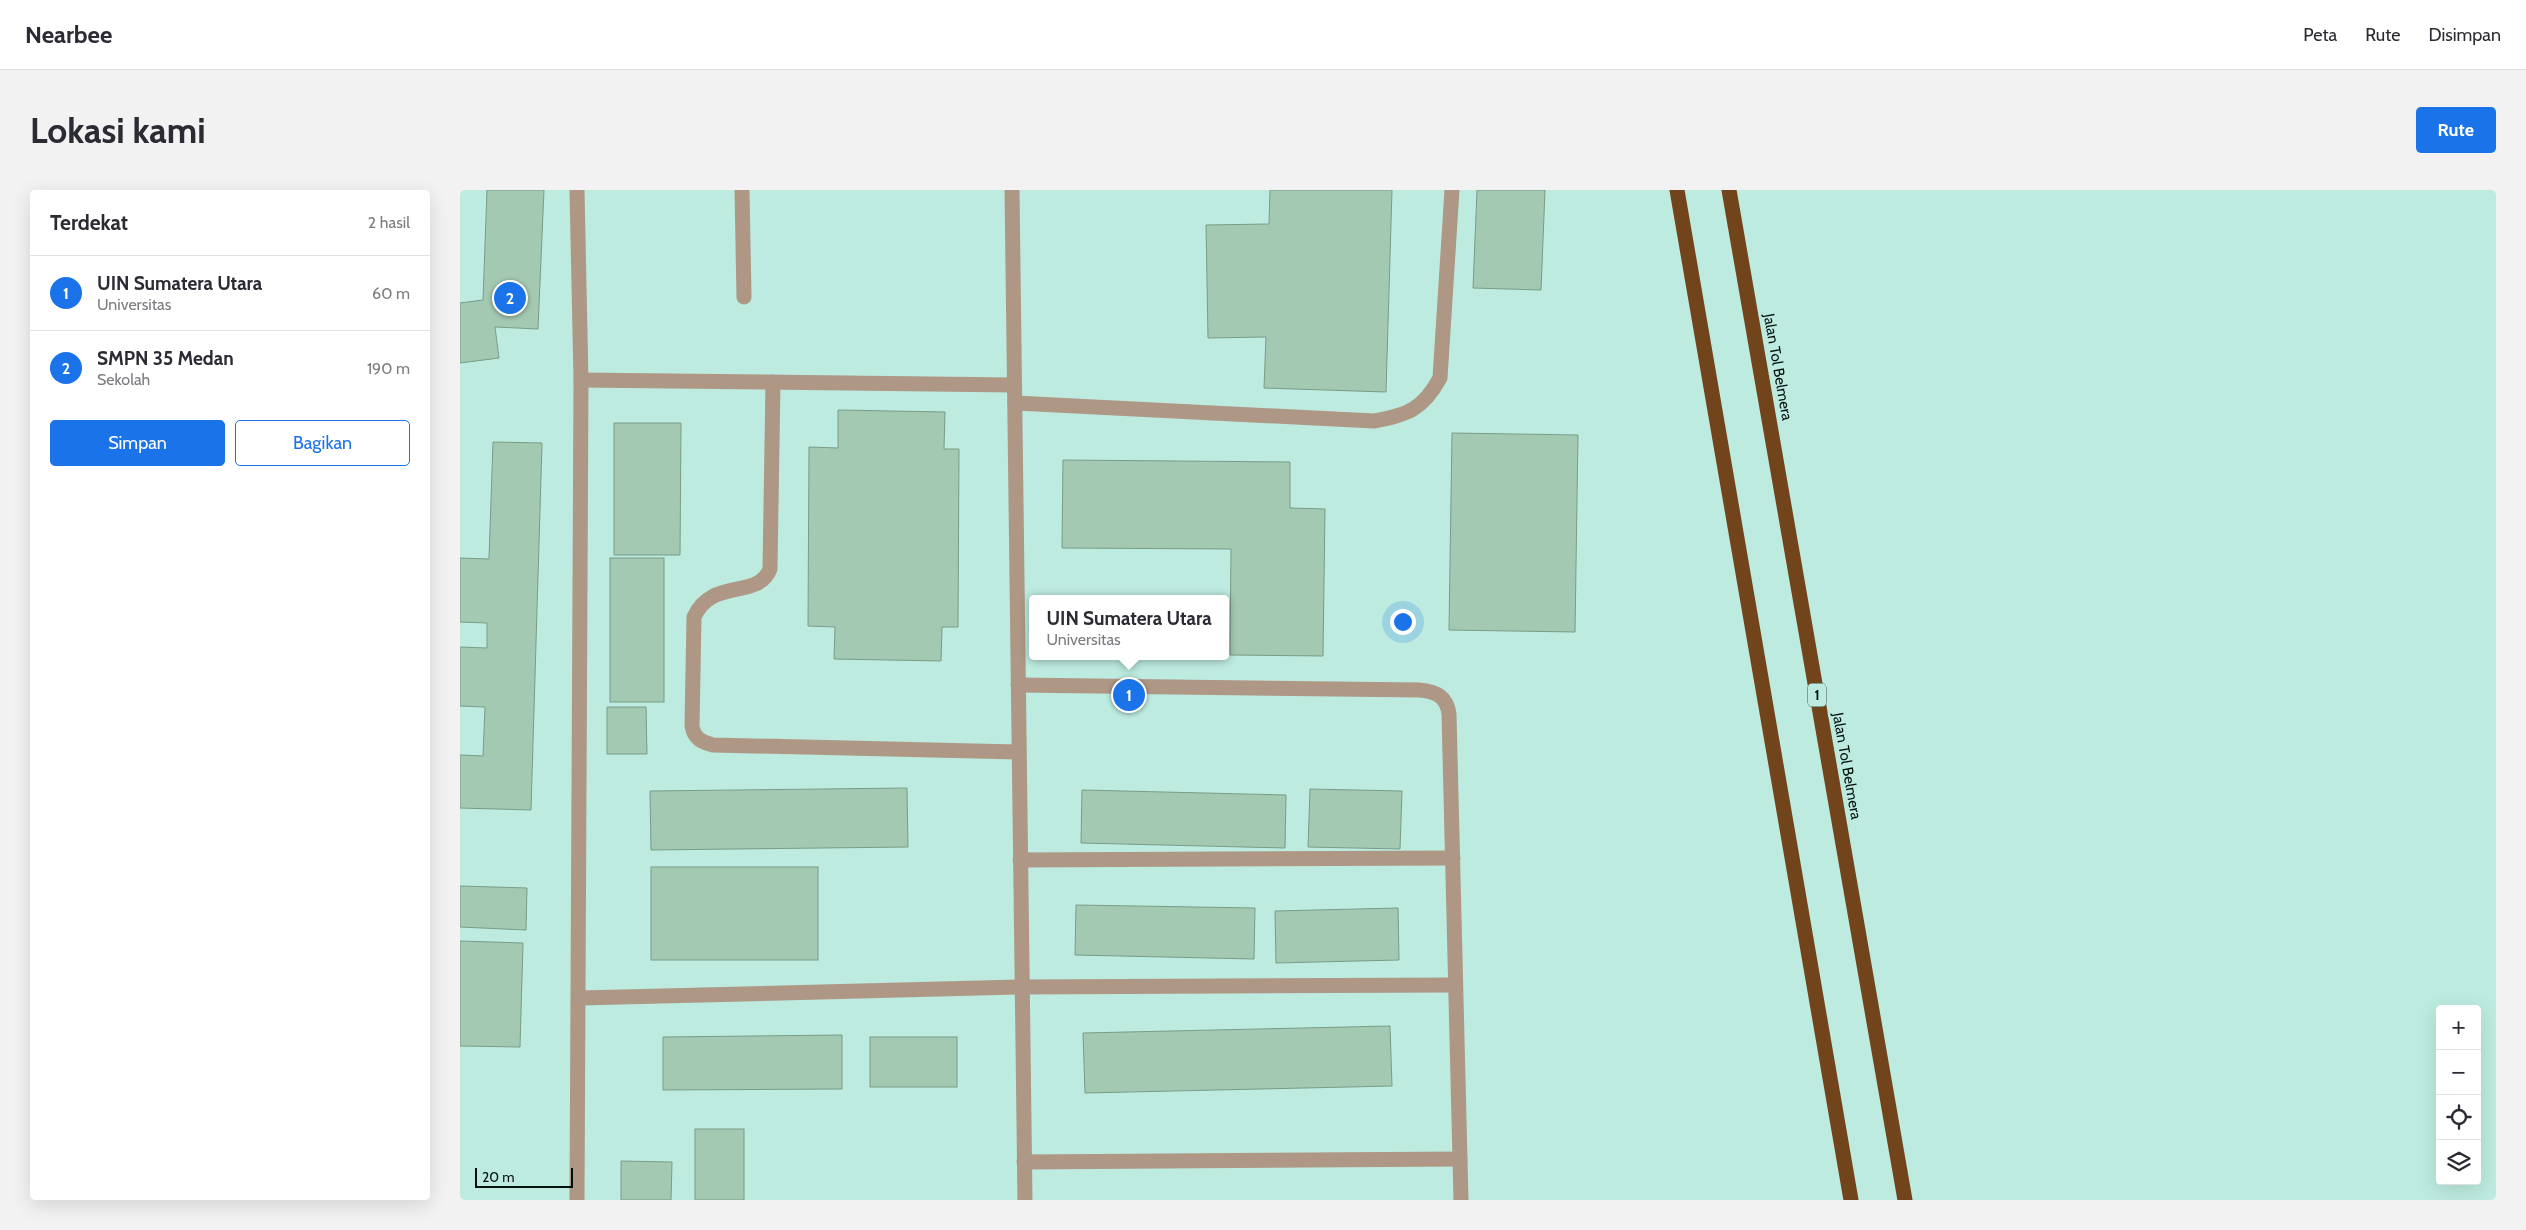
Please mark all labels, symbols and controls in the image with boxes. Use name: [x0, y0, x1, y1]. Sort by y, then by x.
text: Nearbee: [25, 20, 112, 49]
text: Peta: [2303, 24, 2337, 46]
text: Rute: [2365, 24, 2400, 46]
text: Disimpan: [2428, 24, 2501, 46]
button: Rute: [2416, 107, 2496, 153]
text: Lokasi kami: [30, 109, 206, 152]
text: Terdekat: [50, 210, 128, 235]
text: 2 hasil: [368, 213, 410, 232]
text: UIN Sumatera Utara: [97, 272, 262, 295]
pin: 2: [494, 279, 526, 317]
text: 1: [63, 284, 69, 303]
text: 60 m: [372, 284, 410, 303]
text: Universitas: [97, 295, 171, 314]
street label: Jalan Tol Belmera: [1760, 311, 1796, 423]
text: SMPN 35 Medan: [97, 347, 234, 370]
text: 2: [62, 359, 70, 378]
text: 190 m: [367, 359, 410, 378]
text: Sekolah: [97, 370, 150, 389]
button: Simpan: [50, 420, 225, 466]
button: Bagikan: [235, 420, 410, 466]
popup: [1029, 595, 1229, 660]
text: UIN Sumatera Utara: [1046, 607, 1212, 630]
your location: [1390, 609, 1416, 635]
text: Universitas: [1046, 630, 1121, 649]
pin: 1: [1113, 676, 1145, 714]
road number: 1: [1808, 684, 1826, 706]
street label: Jalan Tol Belmera: [1829, 710, 1865, 822]
map controls: [2436, 1005, 2481, 1185]
button: +: [2436, 1005, 2481, 1050]
button: −: [2436, 1050, 2481, 1095]
button: locate: [2436, 1095, 2481, 1140]
button: layers: [2436, 1140, 2481, 1185]
scale bar: [475, 1165, 572, 1188]
text: 20 m: [482, 1168, 515, 1186]

